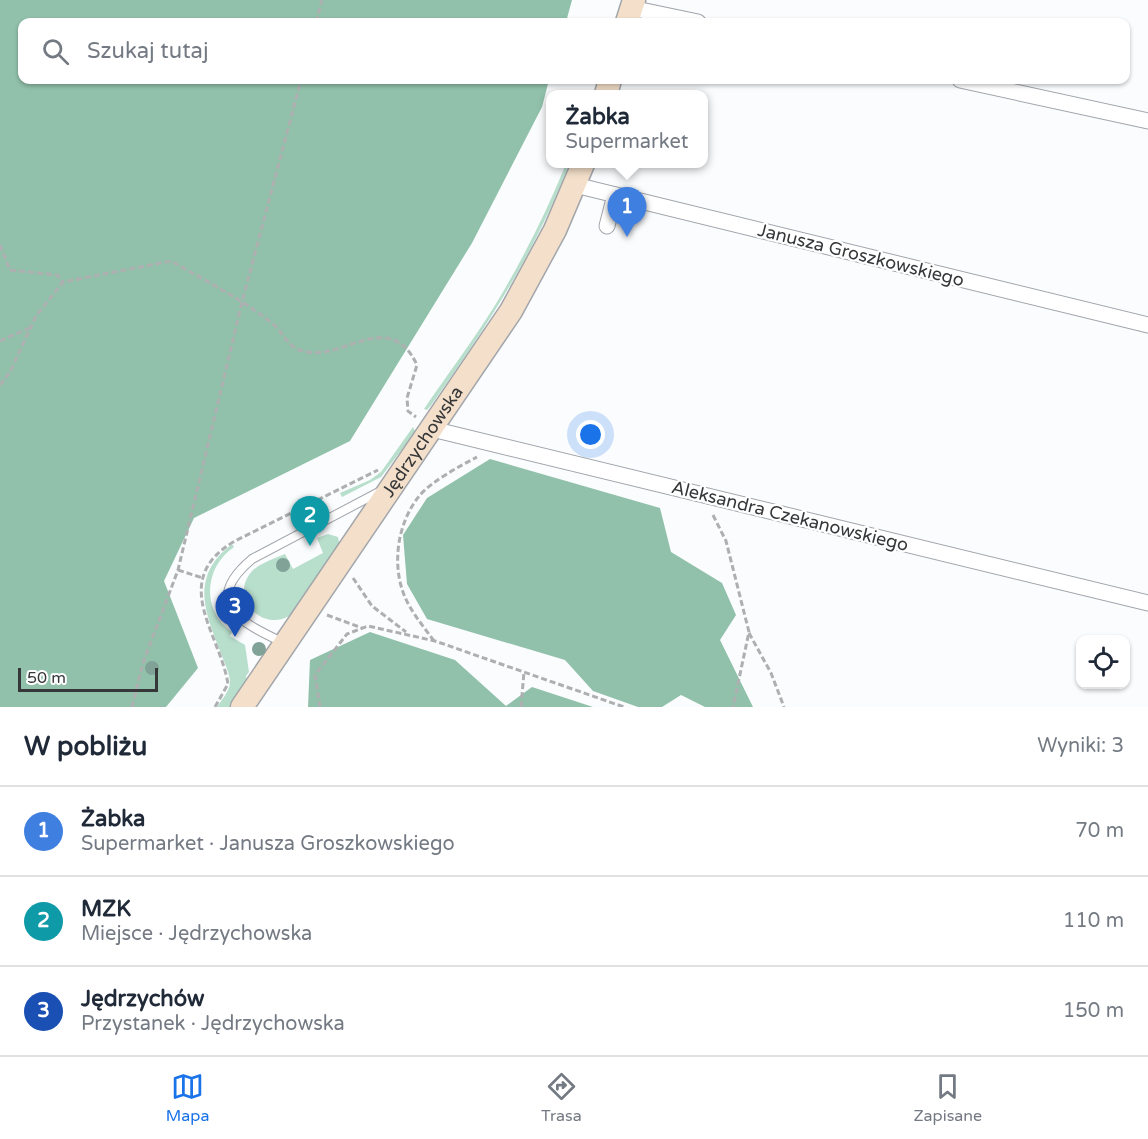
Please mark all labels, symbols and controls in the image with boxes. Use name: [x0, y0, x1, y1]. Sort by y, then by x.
search box: [18, 18, 1130, 84]
icon: search: [39, 35, 72, 68]
text: Szukaj tutaj: [87, 38, 209, 64]
popup: [546, 90, 708, 168]
text: Żabka: [566, 104, 630, 130]
text: Supermarket: [566, 130, 688, 154]
pin: 1: [608, 188, 646, 237]
street label: Janusza Groszkowskiego: [756, 219, 966, 291]
street label: Jędrzychowska: [377, 382, 468, 501]
your location: [576, 420, 605, 449]
street label: Aleksandra Czekanowskiego: [669, 476, 911, 556]
pin: 2: [290, 496, 330, 546]
pin: 3: [216, 588, 254, 637]
map controls: [1076, 635, 1130, 689]
button: locate: [1076, 635, 1130, 689]
scale bar: [18, 665, 158, 692]
text: 50 m: [27, 668, 66, 688]
text: W pobliżu: [24, 731, 147, 762]
text: Wyniki: 3: [1037, 734, 1124, 758]
text: Żabka: [81, 806, 145, 832]
text: 1: [37, 819, 50, 843]
text: 70 m: [1075, 819, 1124, 843]
text: Supermarket · Janusza Groszkowskiego: [81, 832, 455, 856]
text: MZK: [81, 896, 131, 922]
text: 2: [37, 909, 50, 933]
text: 110 m: [1063, 909, 1124, 933]
text: Miejsce · Jędrzychowska: [81, 922, 312, 946]
text: Jędrzychów: [81, 986, 204, 1012]
text: 3: [37, 999, 50, 1023]
text: 150 m: [1063, 999, 1124, 1023]
text: Przystanek · Jędrzychowska: [81, 1012, 345, 1036]
tab: Mapa: [166, 1070, 209, 1126]
tab: Trasa: [541, 1070, 582, 1126]
tab: Zapisane: [913, 1070, 982, 1126]

